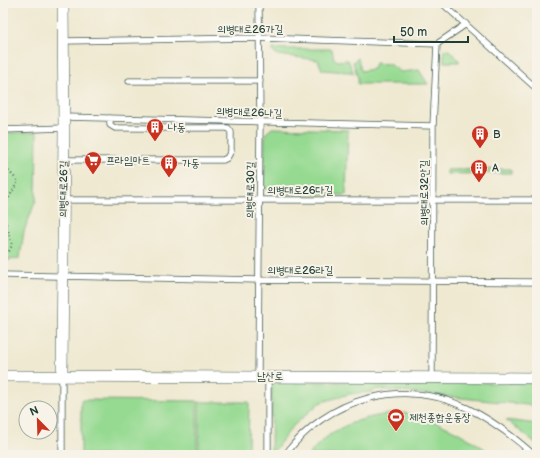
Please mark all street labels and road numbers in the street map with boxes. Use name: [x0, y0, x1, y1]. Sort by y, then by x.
street label: 의병대로26가길: [217, 23, 283, 36]
street label: 의병대로26나길: [216, 105, 282, 120]
street label: 의병대로26길: [56, 160, 71, 218]
street label: 의병대로32안길: [418, 160, 431, 226]
street label: 의병대로30길: [243, 161, 258, 219]
street label: 의병대로26다길: [267, 184, 333, 197]
street label: 의병대로26라길: [267, 264, 333, 277]
street label: 남산로: [257, 370, 283, 383]

